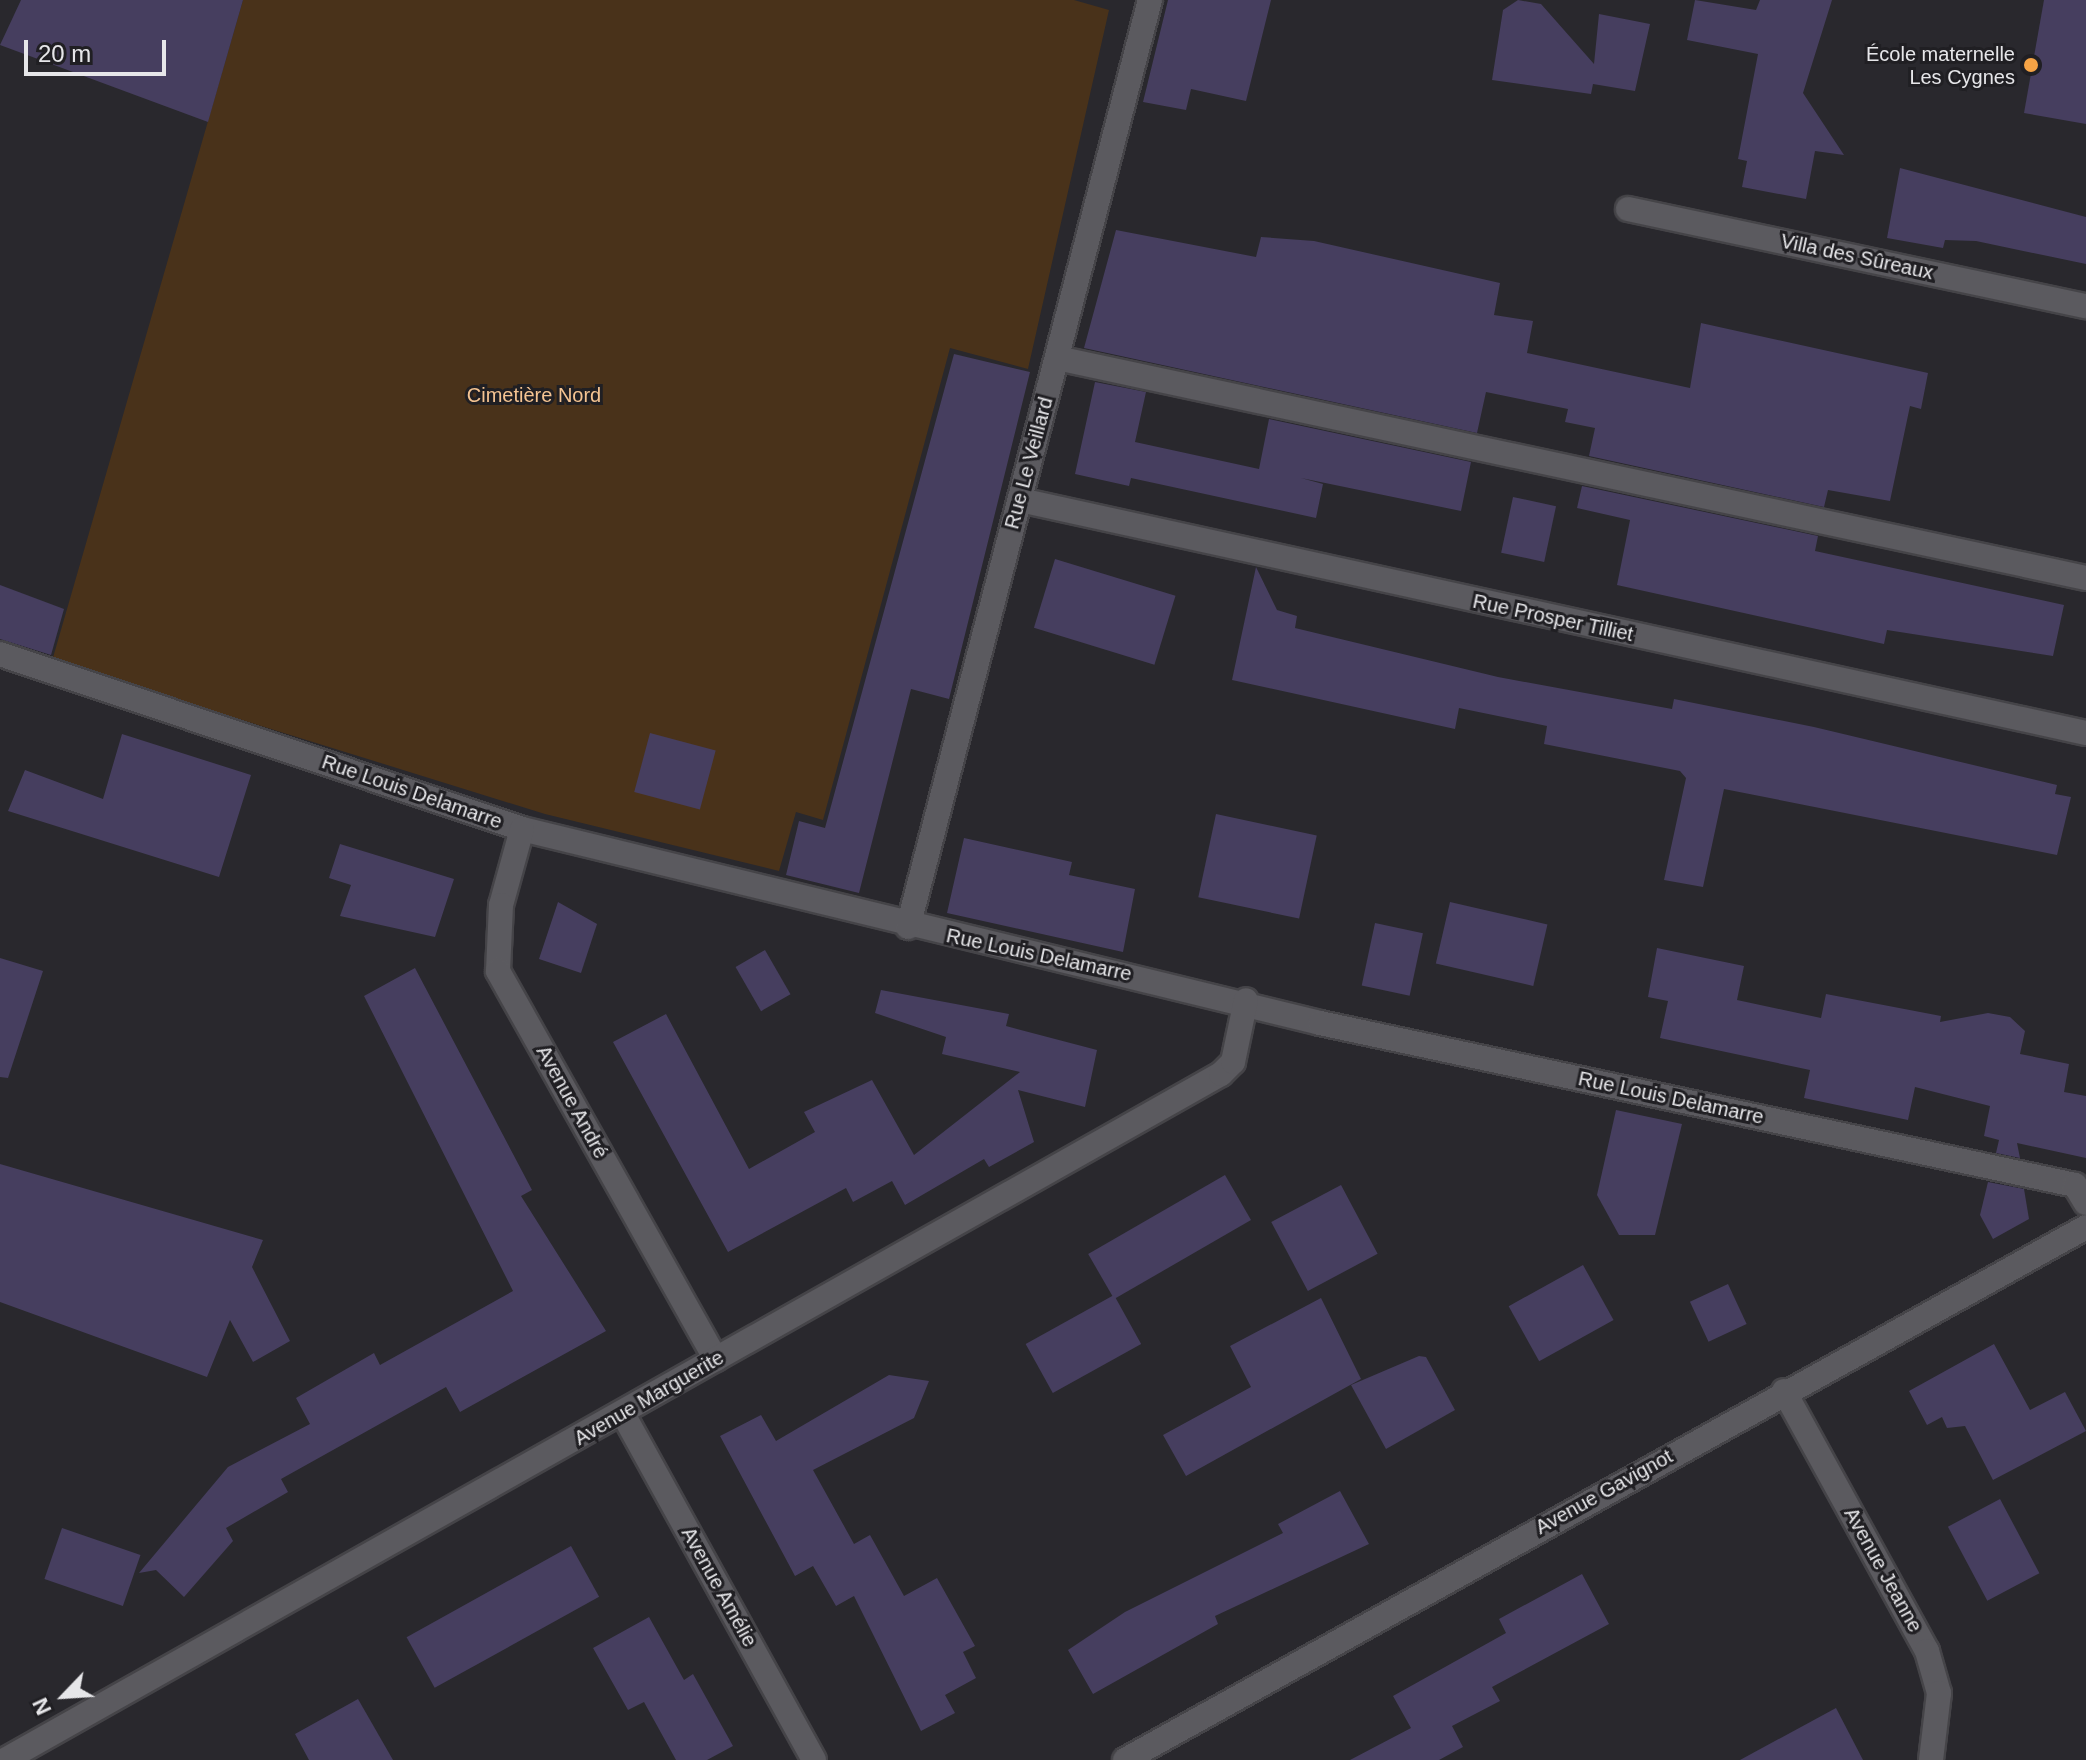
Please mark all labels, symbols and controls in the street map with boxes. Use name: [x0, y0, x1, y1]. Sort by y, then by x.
scale bar: [28, 24, 170, 74]
text: 20 m: [38, 40, 91, 67]
place label: École maternelle Les Cygnes: [1866, 42, 2015, 89]
marker: École maternelle Les Cygnes: [2022, 56, 2040, 74]
street label: Villa des Sûreaux: [1779, 229, 1935, 285]
park label: Cimetière Nord: [467, 383, 601, 407]
street label: Rue Le Veillard: [1000, 394, 1058, 532]
street label: Rue Prosper Tilliet: [1470, 589, 1636, 647]
street label: Rue Louis Delamarre: [319, 750, 505, 834]
street label: Rue Louis Delamarre: [944, 924, 1134, 986]
street label: Avenue André: [531, 1041, 613, 1163]
street label: Rue Louis Delamarre: [1576, 1067, 1766, 1129]
street label: Avenue Marguerite: [570, 1345, 728, 1451]
street label: Avenue Gavignot: [1531, 1444, 1677, 1540]
street label: Avenue Jeanne: [1839, 1504, 1927, 1636]
street label: Avenue Amélie: [676, 1523, 762, 1651]
north arrow: [24, 1656, 104, 1736]
text: N: [27, 1694, 56, 1719]

